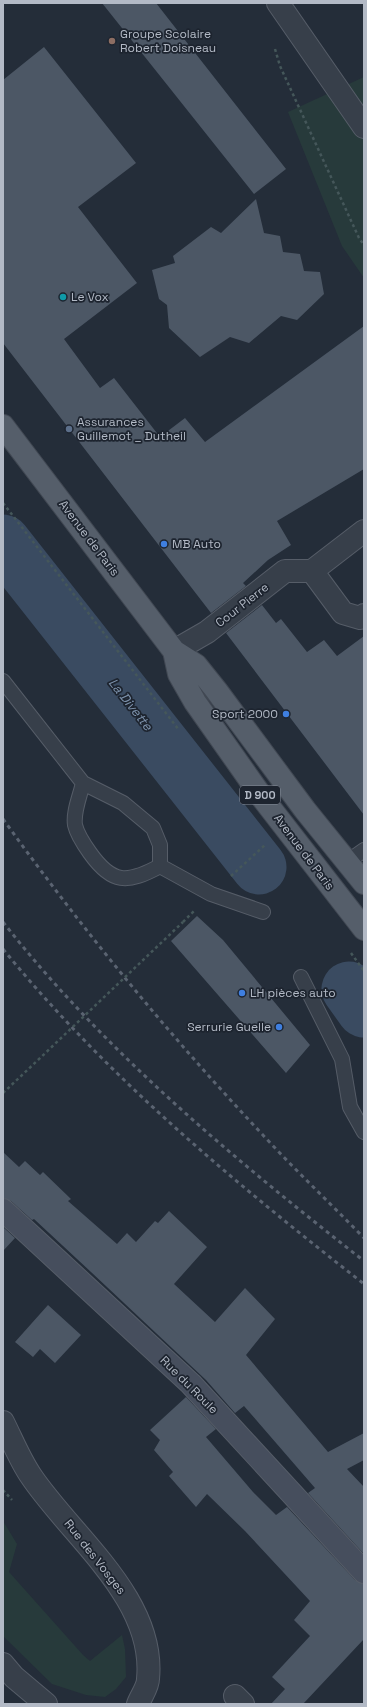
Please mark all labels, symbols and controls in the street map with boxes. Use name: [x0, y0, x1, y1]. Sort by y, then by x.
place label: Groupe Scolaire Robert Doisneau: [120, 26, 216, 56]
marker: Groupe Scolaire Robert Doisneau: [107, 36, 117, 46]
place label: Le Vox: [71, 289, 109, 305]
marker: Le Vox: [58, 292, 68, 302]
place label: Assurances Guillemot _ Dutheil: [77, 414, 186, 444]
marker: Assurances Guillemot _ Dutheil: [64, 424, 74, 434]
street label: Avenue de Paris: [55, 497, 123, 579]
place label: MB Auto: [172, 536, 221, 552]
marker: MB Auto: [159, 539, 169, 549]
street label: Cour Pierre: [212, 579, 272, 631]
water label: La Divette: [105, 675, 157, 735]
place label: Sport 2000: [212, 706, 278, 722]
marker: Sport 2000: [281, 709, 291, 719]
road number: D 900: [240, 786, 280, 804]
street label: Avenue de Paris: [270, 811, 338, 893]
place label: LH pièces auto: [250, 985, 336, 1001]
marker: LH pièces auto: [237, 988, 247, 998]
place label: Serrurie Guelle: [187, 1019, 271, 1035]
marker: Serrurie Guelle: [274, 1022, 284, 1032]
street label: Rue du Roule: [157, 1353, 221, 1417]
street label: Rue des Vosges: [61, 1516, 129, 1598]

